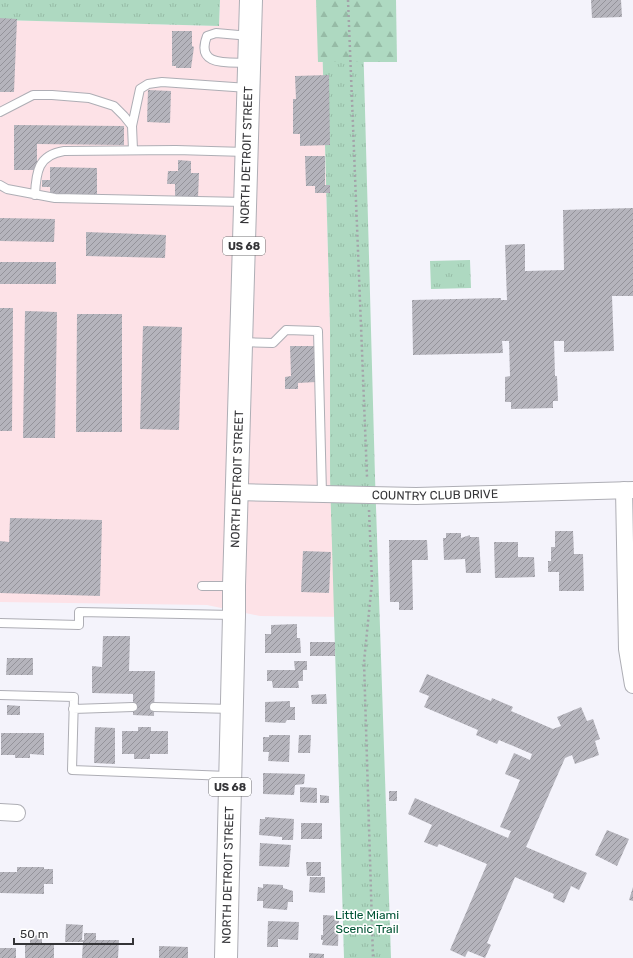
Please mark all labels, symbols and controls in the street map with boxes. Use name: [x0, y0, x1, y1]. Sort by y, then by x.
street label: NORTH DETROIT STREET: [238, 86, 255, 224]
road number: US 68: [223, 237, 265, 255]
street label: NORTH DETROIT STREET: [228, 410, 246, 548]
street label: COUNTRY CLUB DRIVE: [372, 487, 498, 503]
road number: US 68: [209, 778, 251, 796]
street label: NORTH DETROIT STREET: [219, 806, 237, 944]
park label: Little Miami Scenic Trail: [335, 908, 399, 936]
scale bar: [14, 920, 133, 946]
text: 50 m: [20, 927, 48, 941]

